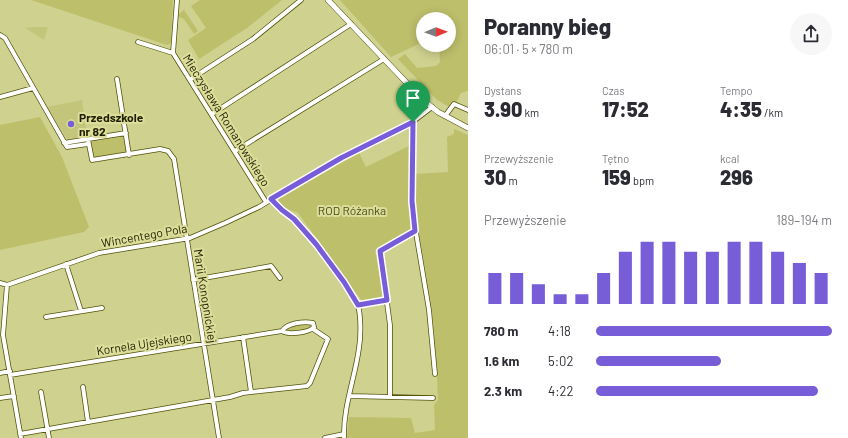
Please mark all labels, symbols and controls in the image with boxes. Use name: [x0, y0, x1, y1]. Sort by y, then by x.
north arrow: [416, 12, 456, 52]
map controls: [416, 12, 456, 52]
text: Poranny bieg: [484, 13, 611, 39]
button: share: [790, 13, 832, 55]
text: 06:01 · 5 × 780 m: [484, 41, 573, 57]
street label: Mieczysława Romanowskiego: [181, 51, 273, 189]
pin: [396, 81, 430, 122]
text: Dystans: [484, 84, 522, 97]
text: Czas: [602, 84, 624, 97]
text: Tempo: [720, 84, 752, 97]
icon: arrive: [402, 87, 424, 109]
text: 3.90: [484, 97, 522, 121]
text: 17:52: [602, 97, 649, 121]
text: 4:35: [720, 97, 762, 121]
text: km: [522, 106, 539, 119]
text: /km: [762, 106, 783, 119]
place label: Przedszkole nr 82: [79, 110, 144, 138]
marker: Przedszkole nr 82: [66, 119, 76, 129]
text: Przewyższenie: [484, 152, 554, 165]
text: Tętno: [602, 152, 629, 165]
text: kcal: [720, 152, 739, 165]
text: 30: [484, 165, 506, 189]
text: 159: [602, 165, 631, 189]
text: 296: [720, 165, 753, 189]
text: m: [506, 174, 518, 187]
text: bpm: [631, 174, 654, 187]
park label: ROD Różanka: [318, 203, 386, 217]
text: Przewyższenie: [484, 212, 566, 228]
text: 189–194 m: [776, 212, 832, 228]
street label: Wincentego Pola: [100, 221, 188, 249]
street label: Marii Konopnickiej: [192, 248, 220, 344]
text: 780 m: [484, 323, 518, 339]
text: 4:18: [548, 323, 571, 339]
street label: Kornela Ujejskiego: [95, 329, 193, 357]
text: 1.6 km: [484, 353, 519, 369]
text: 5:02: [548, 353, 573, 369]
text: 2.3 km: [484, 383, 522, 399]
text: 4:22: [548, 383, 574, 399]

